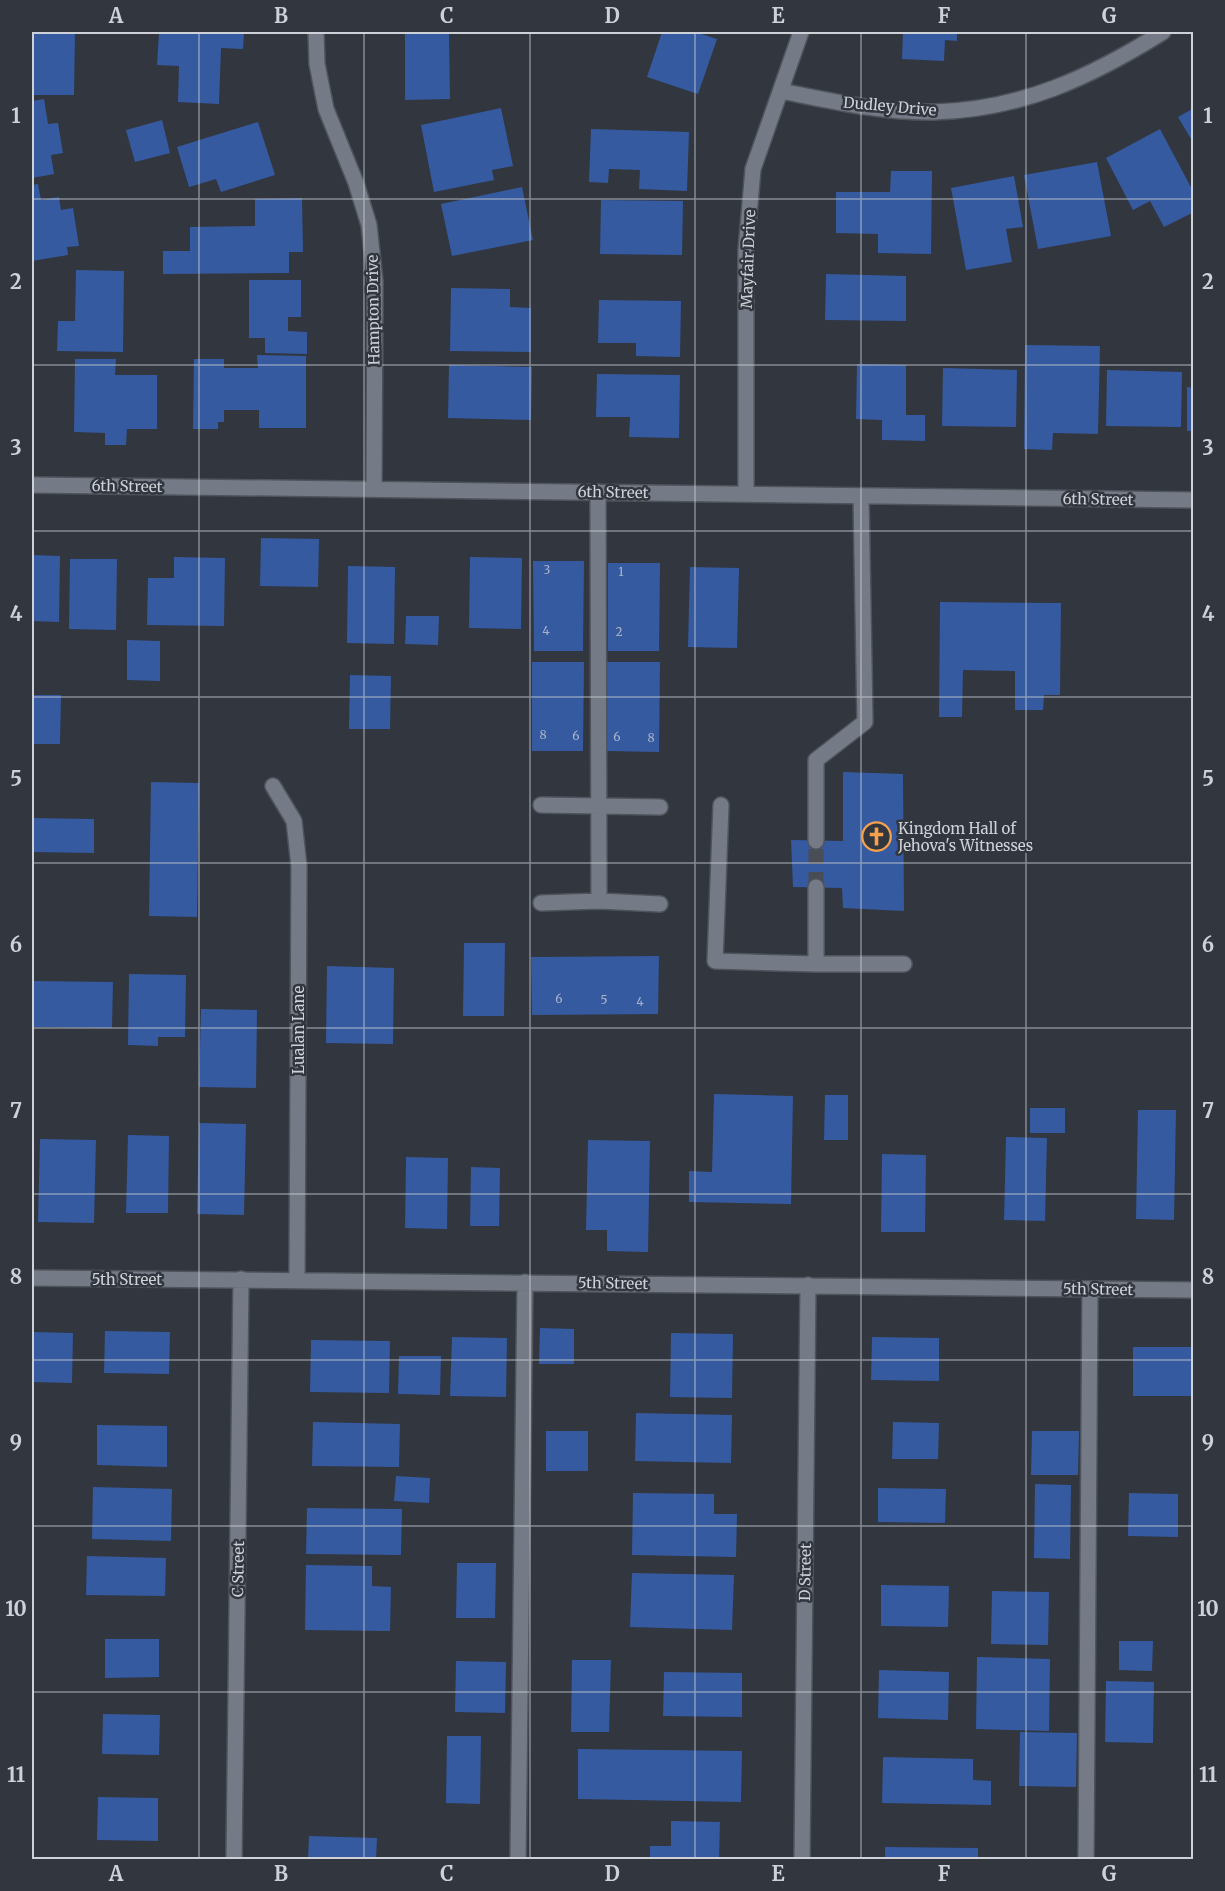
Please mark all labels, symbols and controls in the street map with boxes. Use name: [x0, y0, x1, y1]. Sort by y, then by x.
text: A: [108, 3, 124, 28]
text: B: [274, 3, 288, 28]
text: C: [440, 3, 454, 28]
text: D: [604, 3, 620, 28]
text: E: [771, 3, 785, 28]
text: F: [938, 3, 951, 28]
text: G: [1102, 3, 1117, 28]
street label: Dudley Drive: [843, 92, 938, 120]
text: 1: [11, 103, 21, 128]
text: 1: [1203, 103, 1213, 128]
street label: Mayfair Drive: [737, 209, 759, 309]
street label: Hampton Drive: [363, 254, 383, 365]
text: 2: [10, 269, 22, 294]
text: 2: [1202, 269, 1214, 294]
text: 3: [10, 435, 22, 460]
text: 3: [1202, 435, 1214, 460]
street label: 6th Street: [91, 476, 163, 496]
street label: 6th Street: [577, 482, 649, 502]
street label: 6th Street: [1062, 489, 1134, 509]
house number: 3: [544, 562, 551, 577]
house number: 1: [618, 564, 624, 579]
text: 4: [10, 601, 23, 626]
text: 4: [1202, 601, 1215, 626]
house number: 4: [542, 623, 550, 638]
house number: 2: [615, 624, 623, 639]
house number: 8: [539, 727, 547, 742]
house number: 6: [572, 728, 580, 743]
house number: 6: [613, 729, 621, 744]
house number: 8: [647, 730, 655, 745]
text: 5: [10, 766, 22, 791]
text: 5: [1202, 766, 1214, 791]
place label: Kingdom Hall of Jehova's Witnesses: [897, 819, 1033, 855]
church icon: Kingdom Hall of Jehova's Witnesses: [861, 821, 893, 853]
text: 6: [10, 932, 22, 957]
text: 6: [1202, 932, 1214, 957]
street label: Lualan Lane: [289, 986, 308, 1074]
house number: 6: [555, 991, 563, 1006]
house number: 5: [600, 992, 608, 1007]
house number: 4: [636, 994, 644, 1009]
text: 7: [10, 1098, 22, 1123]
text: 7: [1202, 1098, 1214, 1123]
text: 8: [10, 1264, 22, 1289]
text: 8: [1202, 1264, 1214, 1289]
street label: 5th Street: [92, 1270, 162, 1289]
street label: 5th Street: [578, 1273, 649, 1293]
street label: 5th Street: [1063, 1279, 1134, 1299]
text: 9: [10, 1430, 22, 1455]
text: 9: [1202, 1430, 1214, 1455]
street label: C Street: [228, 1541, 248, 1597]
street label: D Street: [795, 1543, 815, 1601]
text: 10: [5, 1596, 27, 1621]
text: 10: [1197, 1596, 1219, 1621]
text: 11: [7, 1762, 25, 1787]
text: 11: [1199, 1762, 1217, 1787]
text: A: [108, 1861, 124, 1886]
text: B: [274, 1861, 288, 1886]
text: C: [440, 1861, 454, 1886]
text: D: [604, 1861, 620, 1886]
text: E: [771, 1861, 785, 1886]
text: F: [938, 1861, 951, 1886]
text: G: [1102, 1861, 1117, 1886]

